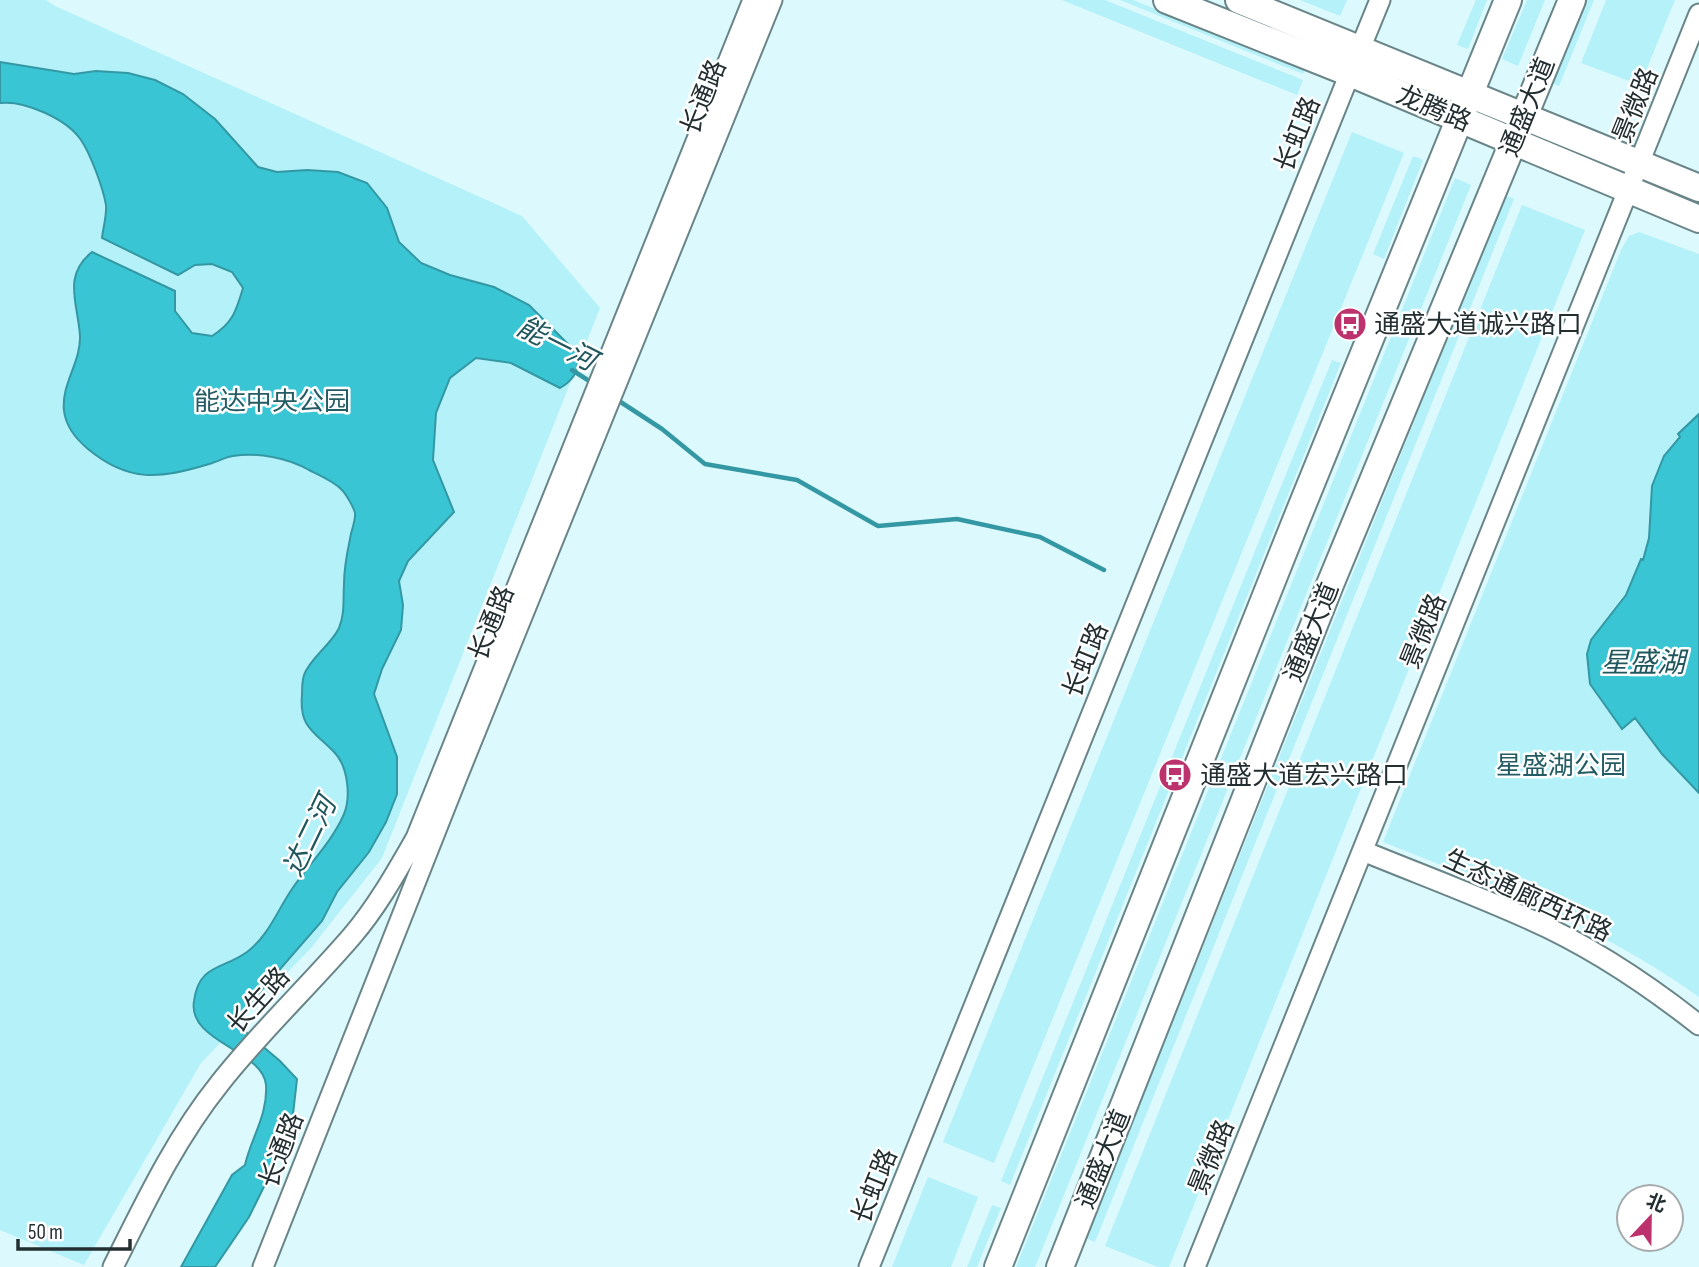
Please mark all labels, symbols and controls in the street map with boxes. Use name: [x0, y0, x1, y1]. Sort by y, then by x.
street label: 通盛大道: [1495, 54, 1562, 162]
street label: 长通路: [675, 56, 733, 140]
street label: 景微路: [1607, 64, 1665, 148]
street label: 龙腾路: [1391, 80, 1475, 139]
street label: 长虹路: [1269, 93, 1327, 177]
bus stop icon: 通盛大道诚兴路口: [1331, 305, 1369, 343]
place label: 通盛大道诚兴路口: [1374, 310, 1582, 341]
water label: 能一河: [511, 311, 606, 380]
park label: 能达中央公园: [194, 387, 350, 418]
street label: 通盛大道: [1279, 579, 1346, 687]
street label: 长通路: [463, 582, 521, 666]
street label: 景微路: [1395, 590, 1453, 674]
street label: 长虹路: [1057, 619, 1115, 703]
water label: 星盛湖: [1601, 647, 1689, 680]
park label: 星盛湖公园: [1496, 751, 1626, 782]
bus stop icon: 通盛大道宏兴路口: [1156, 756, 1194, 794]
place label: 通盛大道宏兴路口: [1200, 761, 1408, 792]
water label: 达二河: [277, 787, 346, 882]
street label: 生态通廊西环路: [1438, 844, 1616, 949]
street label: 长生路: [221, 962, 297, 1040]
street label: 通盛大道: [1071, 1106, 1138, 1214]
street label: 长通路: [254, 1109, 311, 1193]
street label: 景微路: [1183, 1116, 1241, 1200]
street label: 长虹路: [846, 1145, 904, 1229]
north arrow: [1615, 1183, 1685, 1253]
text: 北: [1643, 1189, 1669, 1218]
scale bar: [18, 1208, 130, 1252]
text: 50 m: [28, 1220, 63, 1245]

